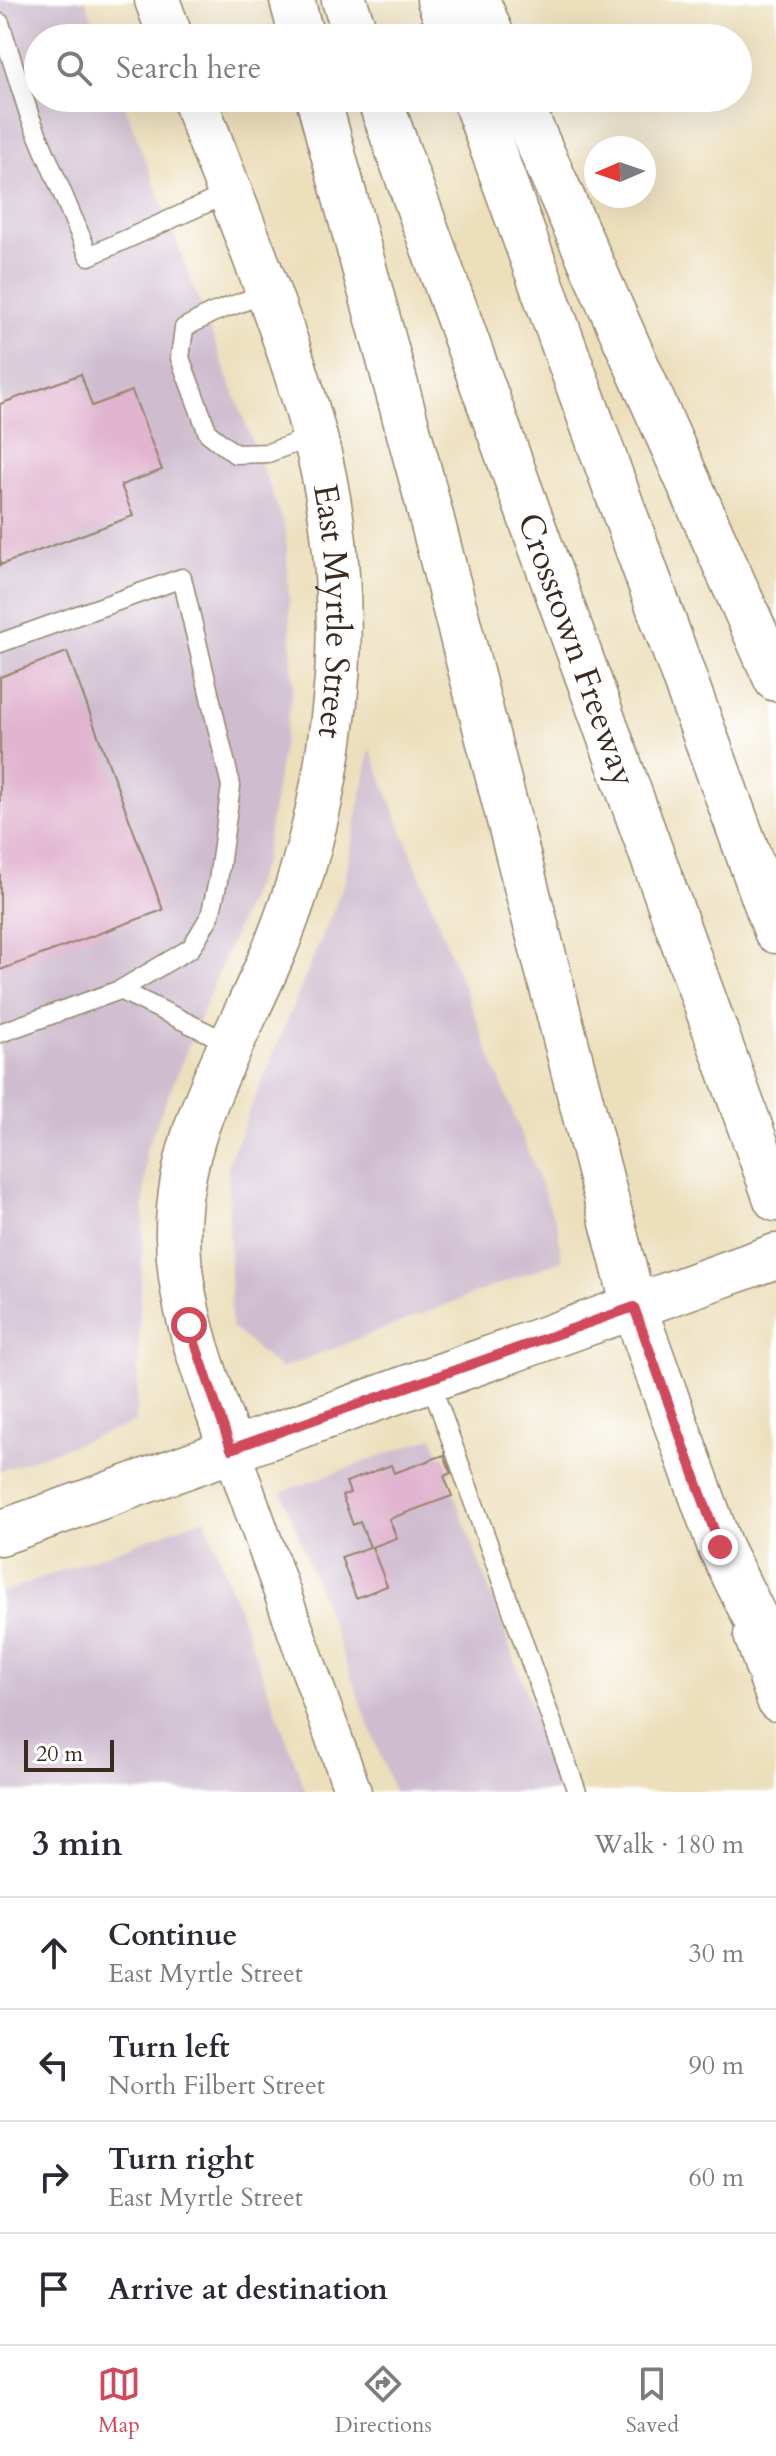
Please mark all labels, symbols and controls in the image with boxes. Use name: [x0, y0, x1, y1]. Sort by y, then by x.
search box: [24, 24, 752, 112]
icon: search: [52, 46, 96, 90]
text: Search here: [116, 48, 261, 89]
north arrow: [584, 136, 656, 208]
street label: East Myrtle Street: [302, 480, 361, 741]
street label: Crosstown Freeway: [507, 507, 647, 792]
route start: [171, 1307, 207, 1343]
route end: [702, 1529, 738, 1565]
scale bar: [24, 1736, 114, 1772]
text: 20 m: [36, 1739, 83, 1769]
text: 3 min: [32, 1821, 123, 1867]
text: Walk · 180 m: [594, 1827, 744, 1862]
text: Continue: [108, 1915, 237, 1956]
icon: ahead: [32, 1931, 76, 1975]
text: 30 m: [688, 1936, 744, 1971]
text: East Myrtle Street: [108, 1956, 303, 1991]
text: Turn left: [108, 2027, 230, 2068]
icon: left: [32, 2043, 76, 2087]
text: 90 m: [688, 2048, 744, 2083]
text: North Filbert Street: [108, 2068, 325, 2103]
text: Turn right: [108, 2139, 254, 2180]
icon: right: [32, 2155, 76, 2199]
text: 60 m: [688, 2160, 744, 2195]
text: East Myrtle Street: [108, 2180, 303, 2215]
icon: arrive: [32, 2267, 76, 2311]
text: Arrive at destination: [108, 2269, 388, 2310]
tab: Map: [97, 2362, 141, 2440]
tab: Directions: [335, 2362, 432, 2440]
tab: Saved: [626, 2362, 679, 2440]

